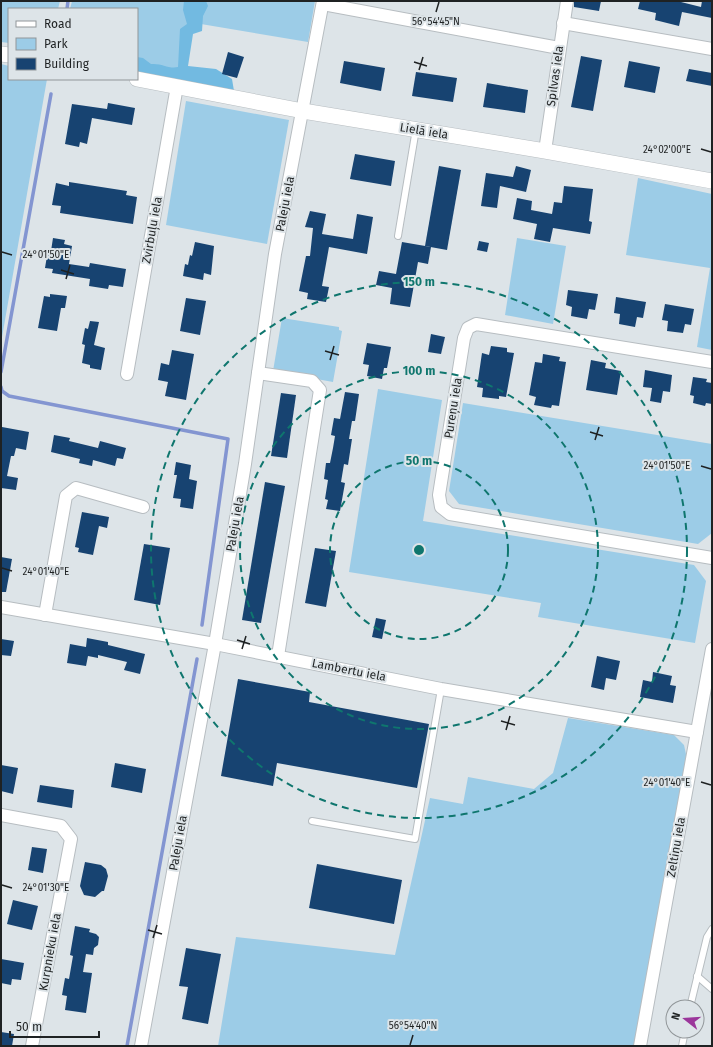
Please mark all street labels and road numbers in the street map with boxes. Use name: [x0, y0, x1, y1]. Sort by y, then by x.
street label: Spilvas iela: [544, 45, 566, 107]
street label: Lielā iela: [399, 120, 449, 142]
street label: Paleju iela: [273, 175, 297, 233]
street label: Zvirbuļu iela: [139, 195, 166, 265]
street label: Pureņu iela: [441, 377, 466, 440]
street label: Paleju iela: [223, 495, 247, 553]
street label: Lambertu iela: [311, 656, 387, 684]
street label: Paleju iela: [166, 814, 190, 872]
street label: Zeltiņu iela: [664, 816, 689, 878]
street label: Kurpnieku iela: [36, 912, 64, 992]

